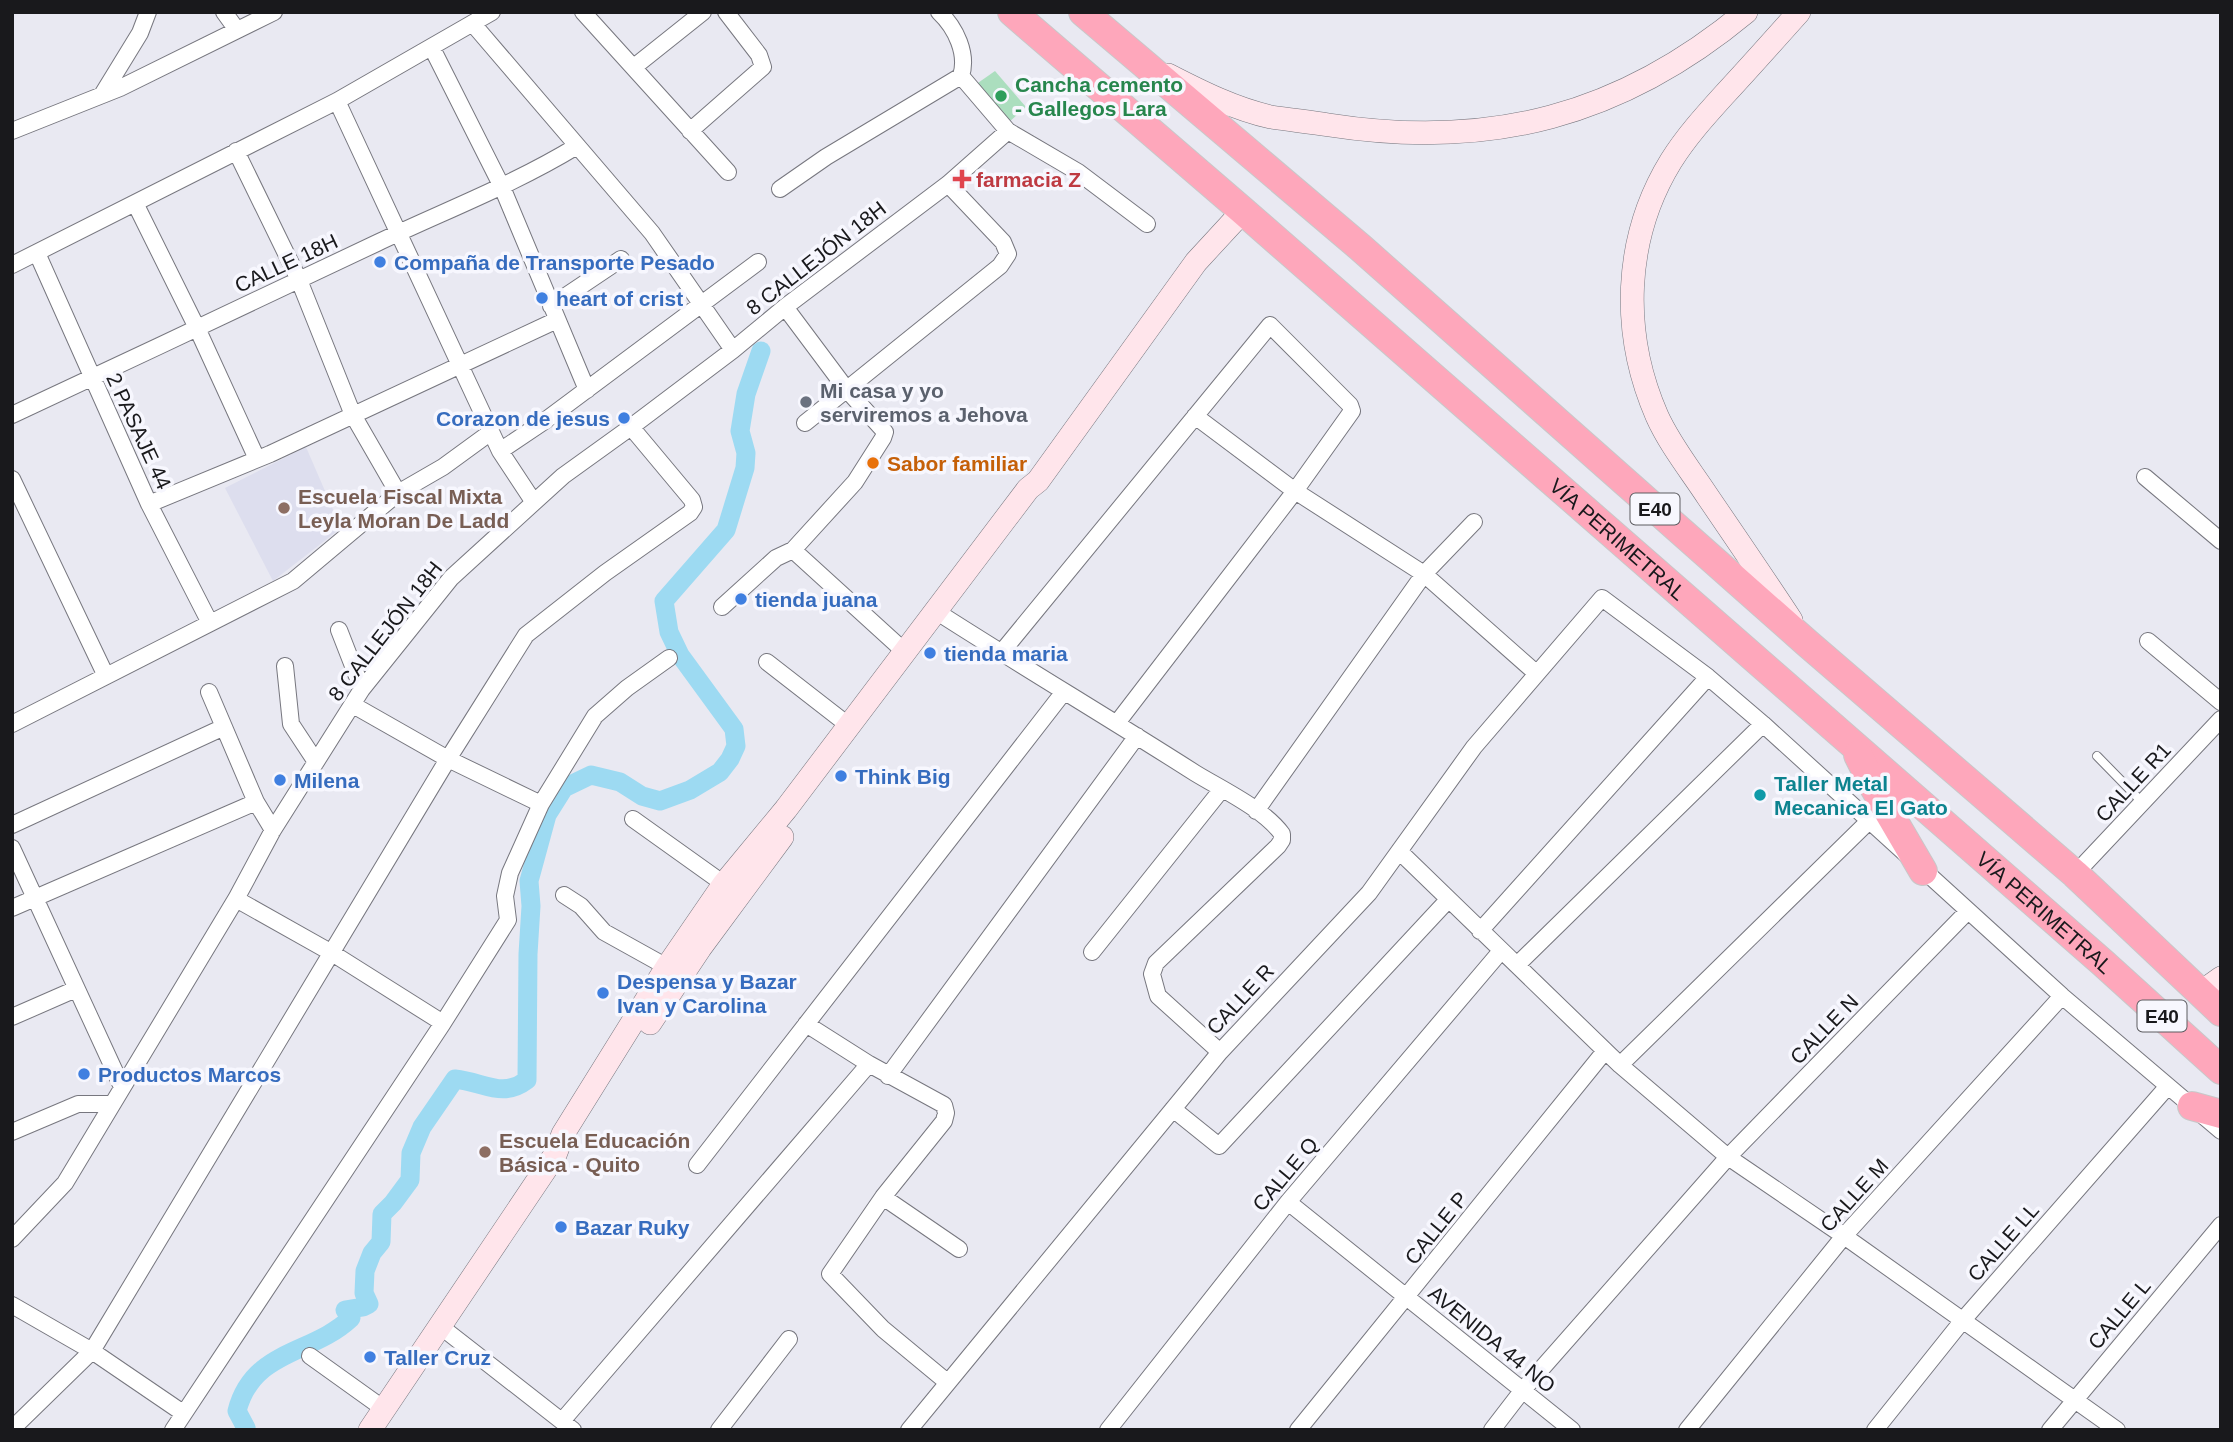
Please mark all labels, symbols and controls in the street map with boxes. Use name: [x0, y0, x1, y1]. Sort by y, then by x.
place label: Cancha cemento - Gallegos Lara: [1015, 73, 1183, 120]
marker: Cancha cemento - Gallegos Lara: [993, 88, 1009, 104]
place label: farmacia Z: [976, 168, 1081, 191]
marker: farmacia Z: [954, 171, 970, 187]
street label: 8 CALLEJÓN 18H: [742, 196, 890, 320]
street label: CALLE 18H: [231, 229, 341, 297]
place label: Compaña de Transporte Pesado: [394, 251, 715, 274]
marker: Compaña de Transporte Pesado: [372, 254, 388, 270]
place label: heart of crist: [556, 287, 683, 310]
marker: heart of crist: [534, 290, 550, 306]
street label: 2 PASAJE 44: [102, 369, 176, 493]
place label: Mi casa y yo serviremos a Jehova: [820, 379, 1028, 426]
marker: Mi casa y yo serviremos a Jehova: [798, 394, 814, 410]
place label: Corazon de jesus: [436, 407, 610, 430]
marker: Corazon de jesus: [616, 410, 632, 426]
place label: Sabor familiar: [887, 452, 1027, 475]
marker: Sabor familiar: [865, 455, 881, 471]
street label: VÍA PERIMETRAL: [1545, 473, 1691, 604]
place label: Escuela Fiscal Mixta Leyla Moran De Ladd: [298, 485, 509, 532]
road number: E40: [1630, 494, 1680, 524]
marker: Escuela Fiscal Mixta Leyla Moran De Ladd: [276, 500, 292, 516]
street label: 8 CALLEJÓN 18H: [323, 557, 447, 705]
place label: tienda juana: [755, 588, 878, 611]
marker: tienda juana: [733, 591, 749, 607]
place label: tienda maria: [944, 642, 1068, 665]
marker: tienda maria: [922, 645, 938, 661]
street label: CALLE R1: [2091, 738, 2175, 826]
place label: Think Big: [855, 765, 951, 788]
marker: Think Big: [833, 768, 849, 784]
place label: Milena: [294, 769, 360, 792]
marker: Milena: [272, 772, 288, 788]
place label: Taller Metal Mecanica El Gato: [1774, 772, 1948, 819]
marker: Taller Metal Mecanica El Gato: [1752, 787, 1768, 803]
street label: VÍA PERIMETRAL: [1972, 847, 2117, 978]
street label: CALLE R: [1202, 959, 1278, 1039]
place label: Despensa y Bazar Ivan y Carolina: [617, 970, 797, 1017]
marker: Despensa y Bazar Ivan y Carolina: [595, 985, 611, 1001]
street label: CALLE N: [1785, 990, 1863, 1068]
road number: E40: [2138, 1000, 2186, 1032]
place label: Productos Marcos: [98, 1063, 281, 1086]
marker: Productos Marcos: [76, 1066, 92, 1082]
place label: Escuela Educación Básica - Quito: [499, 1129, 690, 1176]
street label: CALLE Q: [1248, 1133, 1322, 1215]
marker: Escuela Educación Básica - Quito: [477, 1144, 493, 1160]
street label: CALLE M: [1815, 1154, 1893, 1236]
street label: CALLE P: [1400, 1187, 1472, 1269]
street label: CALLE LL: [1963, 1198, 2043, 1286]
place label: Bazar Ruky: [575, 1216, 690, 1239]
marker: Bazar Ruky: [553, 1219, 569, 1235]
street label: CALLE L: [2083, 1274, 2155, 1354]
street label: AVENIDA 44 NO: [1424, 1281, 1560, 1397]
place label: Taller Cruz: [384, 1346, 491, 1369]
marker: Taller Cruz: [362, 1349, 378, 1365]

